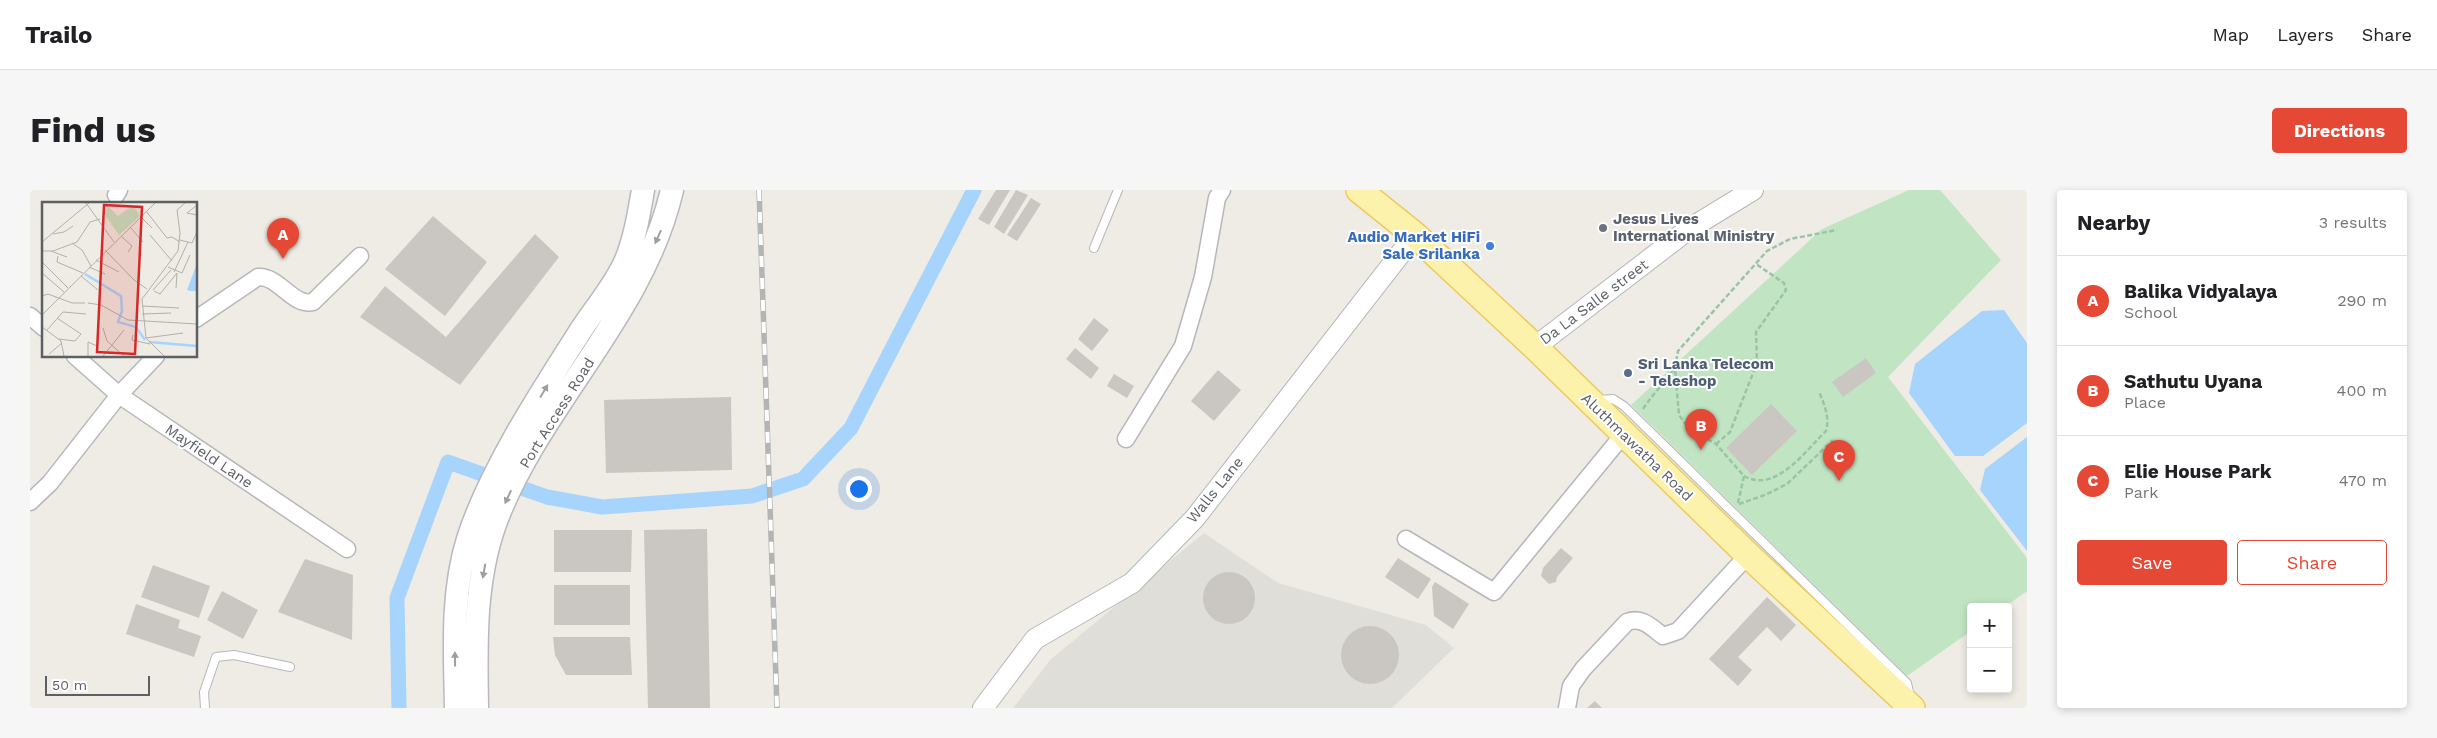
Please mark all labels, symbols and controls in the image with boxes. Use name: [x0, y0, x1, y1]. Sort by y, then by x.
text: Trailo: [25, 21, 92, 49]
text: Map: [2212, 24, 2249, 45]
text: Layers: [2277, 24, 2334, 45]
text: Share: [2362, 24, 2412, 45]
button: Directions: [2272, 108, 2407, 153]
text: Find us: [30, 109, 156, 151]
inset map: [42, 202, 198, 358]
place label: Jesus Lives International Ministry: [1613, 210, 1775, 245]
text: Nearby: [2077, 210, 2150, 235]
text: 3 results: [2319, 213, 2387, 232]
pin: A: [267, 218, 299, 259]
marker: Jesus Lives International Ministry: [1597, 222, 1609, 234]
place label: Audio Market HiFi Sale Srilanka: [1347, 228, 1480, 263]
one-way arrow: [653, 229, 661, 244]
marker: Audio Market HiFi Sale Srilanka: [1484, 240, 1496, 252]
street label: Da La Salle street: [1536, 255, 1652, 349]
text: Balika Vidyalaya: [2124, 280, 2277, 303]
text: A: [2088, 291, 2098, 310]
text: 290 m: [2337, 291, 2387, 310]
text: School: [2124, 303, 2177, 322]
street label: Port Access Road: [516, 354, 598, 472]
place label: Sri Lanka Telecom - Teleshop: [1638, 355, 1774, 390]
marker: Sri Lanka Telecom - Teleshop: [1622, 367, 1634, 379]
text: Sathutu Uyana: [2124, 370, 2262, 393]
text: B: [2088, 381, 2098, 400]
text: 400 m: [2337, 381, 2387, 400]
one-way arrow: [539, 385, 548, 398]
street label: Aluthmawatha Road: [1578, 389, 1696, 505]
text: Place: [2124, 393, 2166, 412]
pin: B: [1685, 409, 1717, 450]
street label: Mayfield Lane: [162, 420, 256, 492]
pin: C: [1823, 440, 1855, 481]
street label: Walls Lane: [1183, 453, 1247, 527]
text: Elie House Park: [2124, 460, 2272, 483]
text: C: [2088, 471, 2098, 490]
text: 470 m: [2339, 471, 2387, 490]
your location: [846, 476, 872, 502]
text: Park: [2124, 483, 2158, 502]
one-way arrow: [503, 490, 511, 504]
button: Save: [2077, 540, 2227, 585]
button: Share: [2237, 540, 2387, 585]
one-way arrow: [479, 563, 487, 579]
map controls: [1967, 603, 2012, 693]
button: +: [1967, 603, 2012, 648]
button: −: [1967, 648, 2012, 693]
one-way arrow: [451, 651, 459, 667]
scale bar: [45, 673, 150, 696]
text: 50 m: [52, 677, 87, 693]

